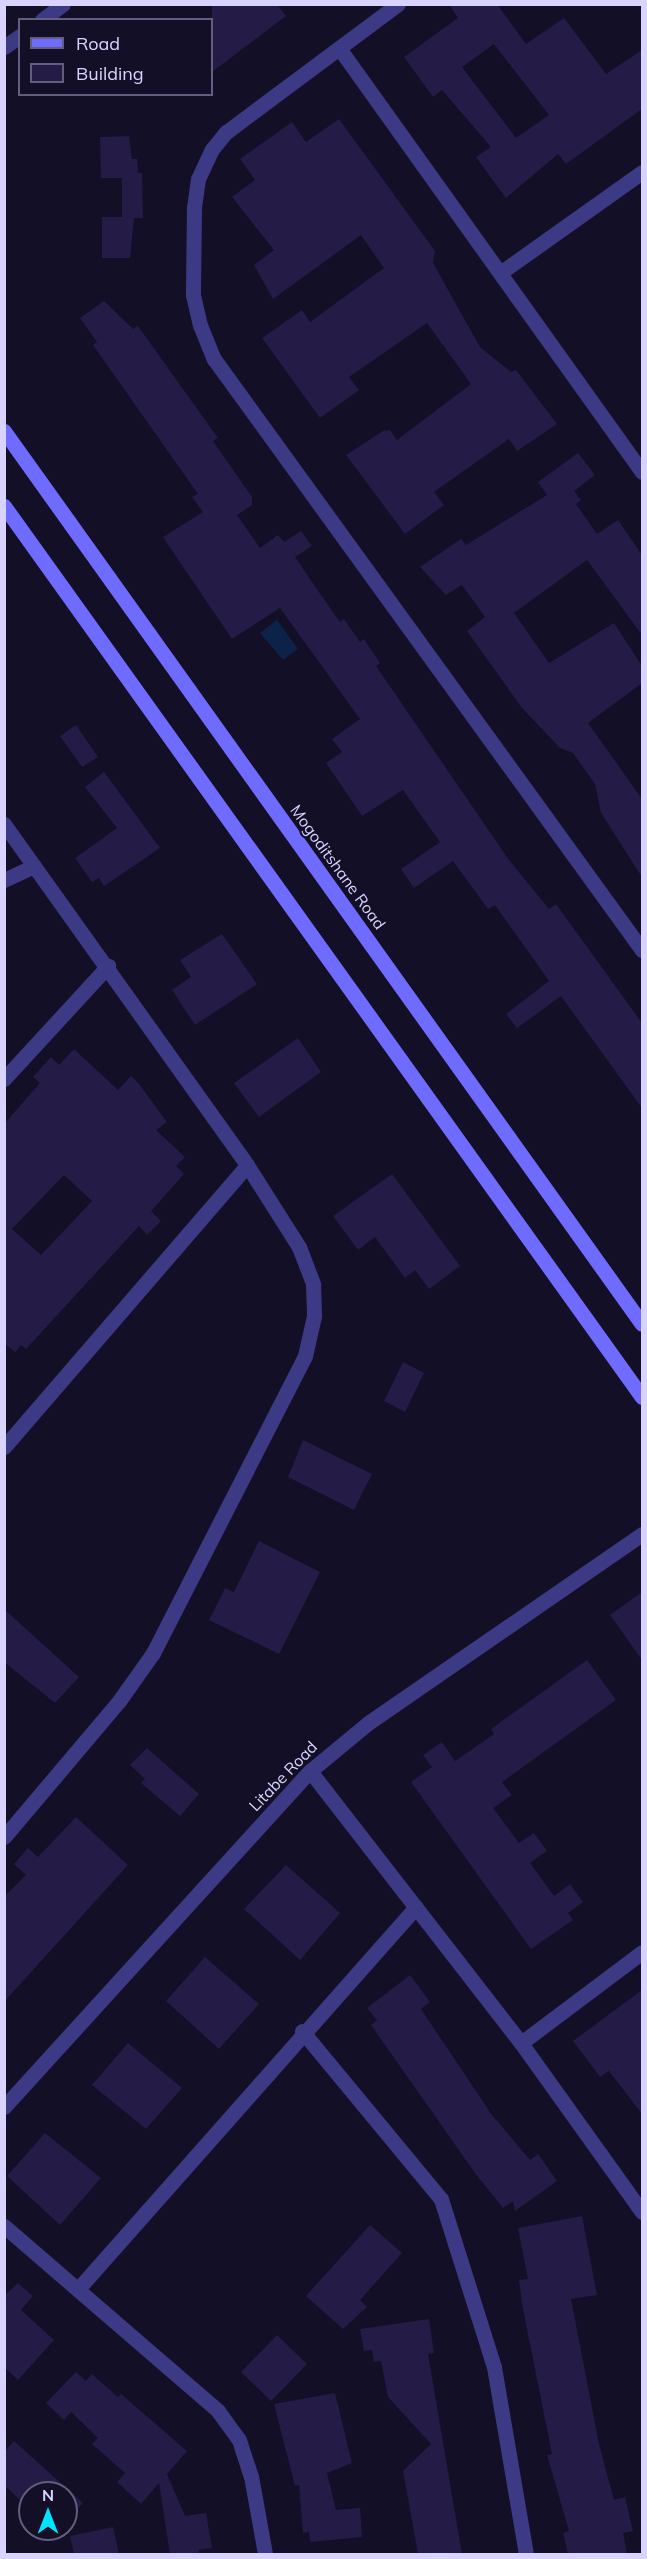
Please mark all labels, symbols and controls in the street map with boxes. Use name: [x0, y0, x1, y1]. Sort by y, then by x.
legend: [18, 18, 213, 96]
text: Road: [76, 32, 120, 55]
text: Building: [76, 62, 144, 85]
street label: Mogoditshane Road: [286, 801, 390, 933]
street label: Litabe Road: [245, 1737, 321, 1815]
north arrow: [18, 2481, 78, 2541]
text: N: [42, 2485, 54, 2505]

